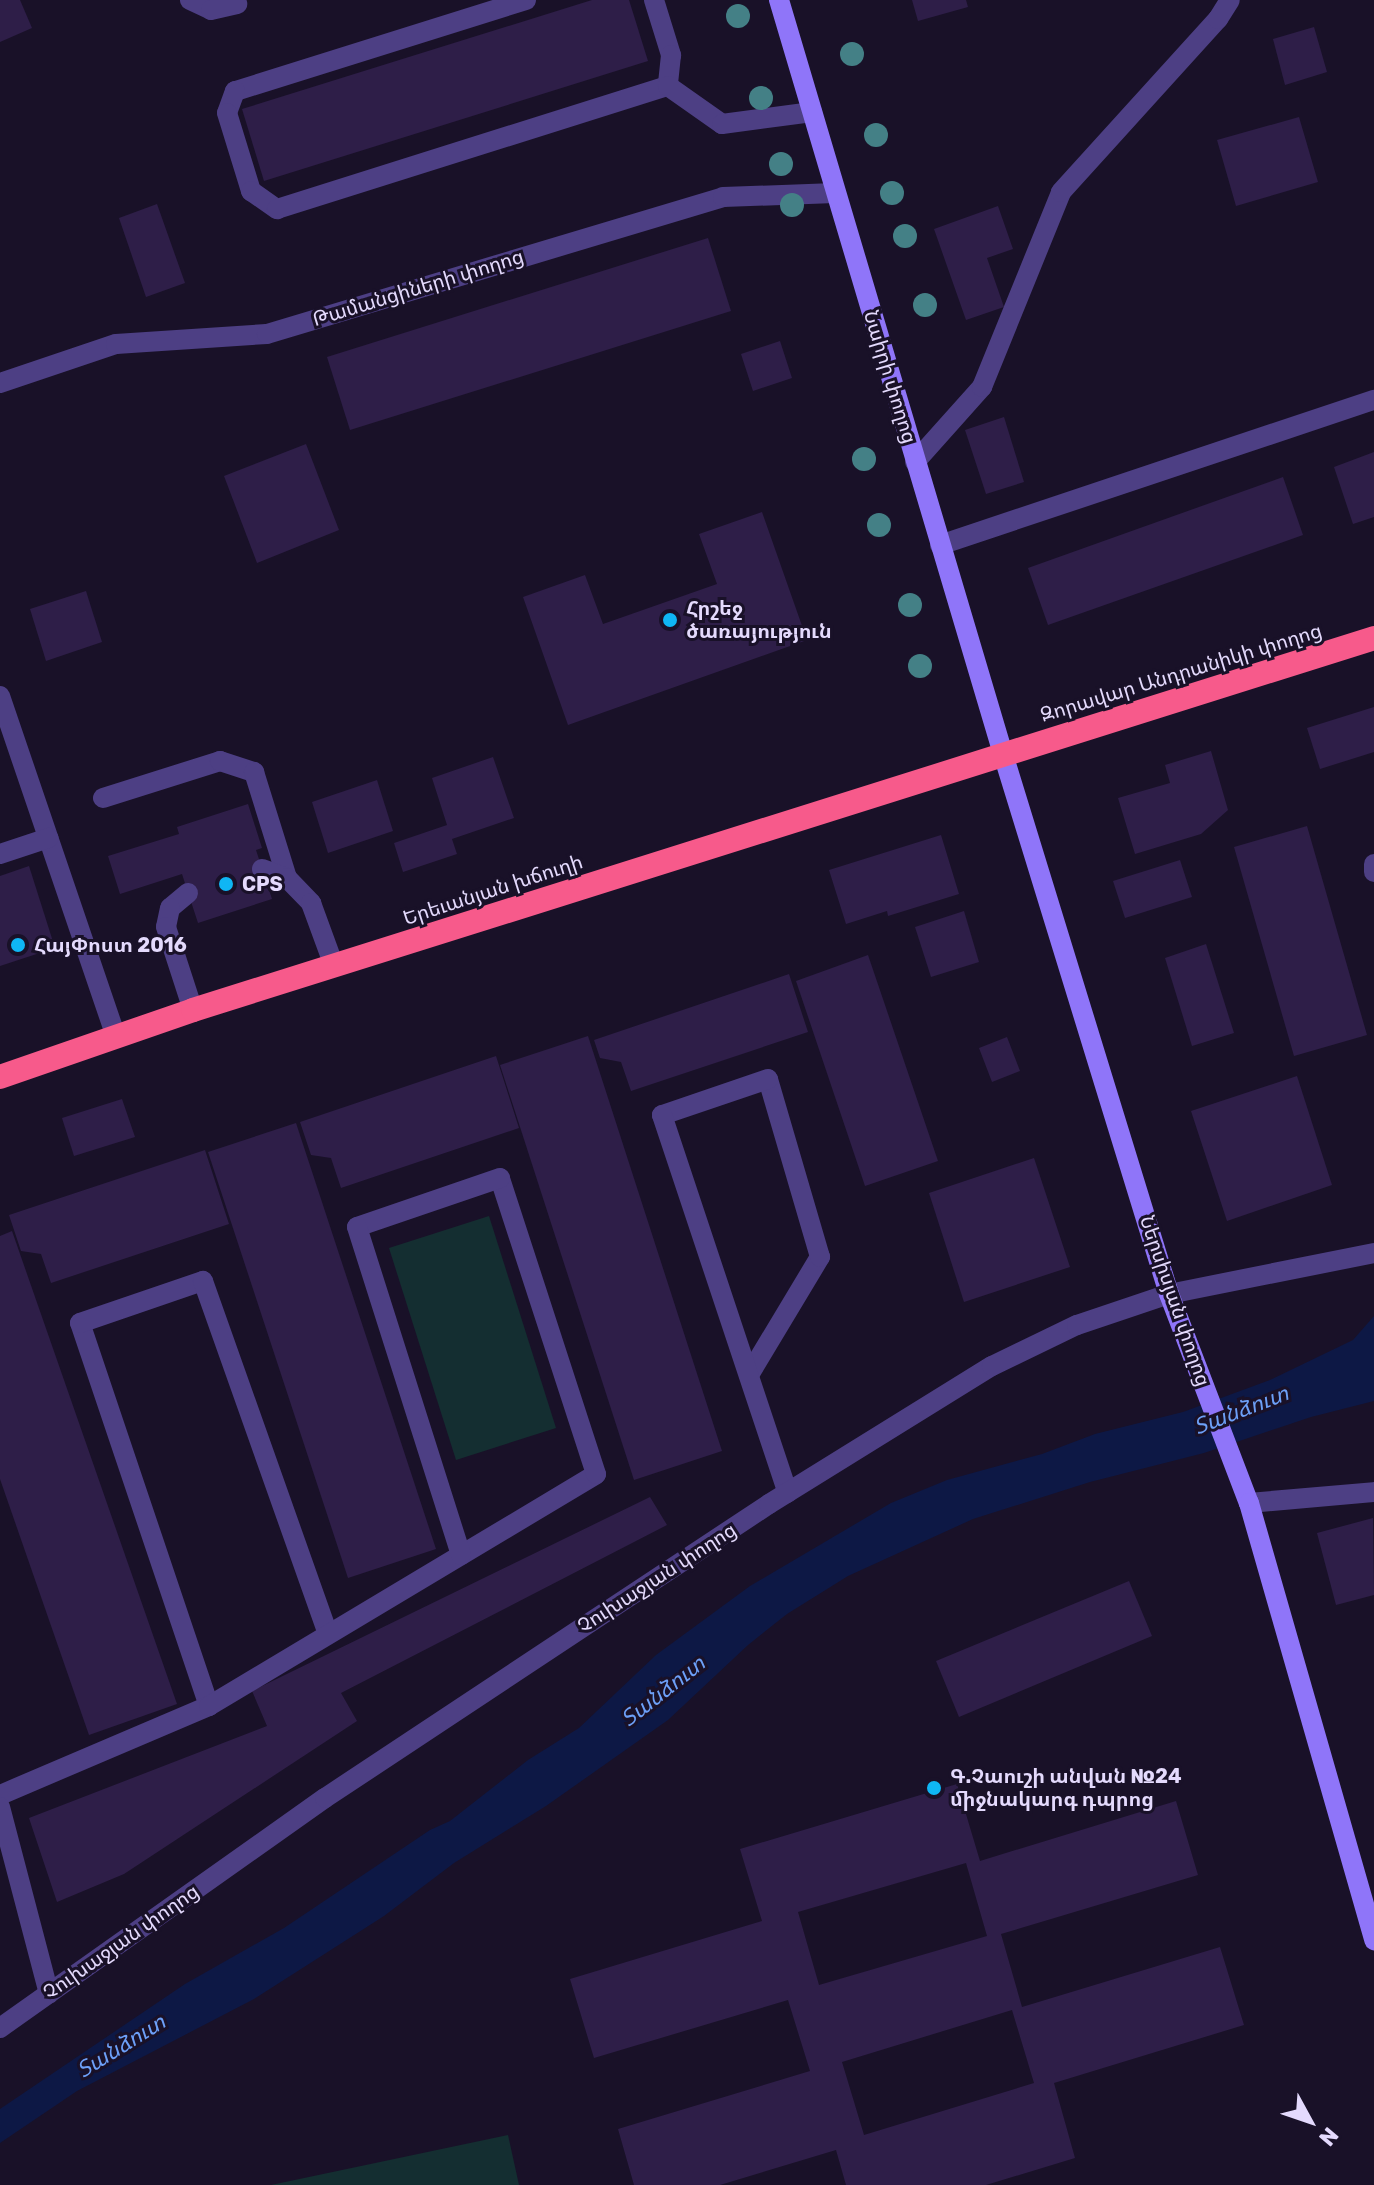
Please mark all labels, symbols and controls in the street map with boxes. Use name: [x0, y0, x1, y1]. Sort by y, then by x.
street label: Թամանցիների փողոց: [309, 244, 527, 332]
street label: Նաիրի փողոց: [858, 308, 922, 446]
place label: Հրշեջ ծառայություն: [686, 596, 832, 643]
marker: Հրշեջ ծառայություն: [661, 611, 679, 629]
street label: Զորավար Անդրանիկի փողոց: [1037, 619, 1325, 727]
street label: Երեւանյան խճուղի: [400, 850, 586, 930]
place label: CPS: [242, 872, 283, 896]
marker: CPS: [217, 875, 235, 893]
place label: ՀայՓոստ 2016: [34, 933, 187, 957]
marker: ՀայՓոստ 2016: [9, 936, 27, 954]
street label: Ներսիսյան փողոց: [1135, 1213, 1215, 1389]
water label: Տանձուտ: [1190, 1380, 1292, 1440]
street label: Չուխաջյան փողոց: [573, 1518, 741, 1638]
water label: Տանձուտ: [616, 1650, 710, 1732]
place label: Գ.Չաուշի անվան №24 միջնակարգ դպրոց: [950, 1764, 1182, 1811]
marker: Գ.Չաուշի անվան №24 միջնակարգ դպրոց: [925, 1779, 943, 1797]
street label: Չուխաջյան փողոց: [39, 1879, 203, 2005]
water label: Տանձուտ: [72, 2008, 170, 2084]
north arrow: [1270, 2081, 1350, 2161]
text: N: [1313, 2122, 1344, 2151]

